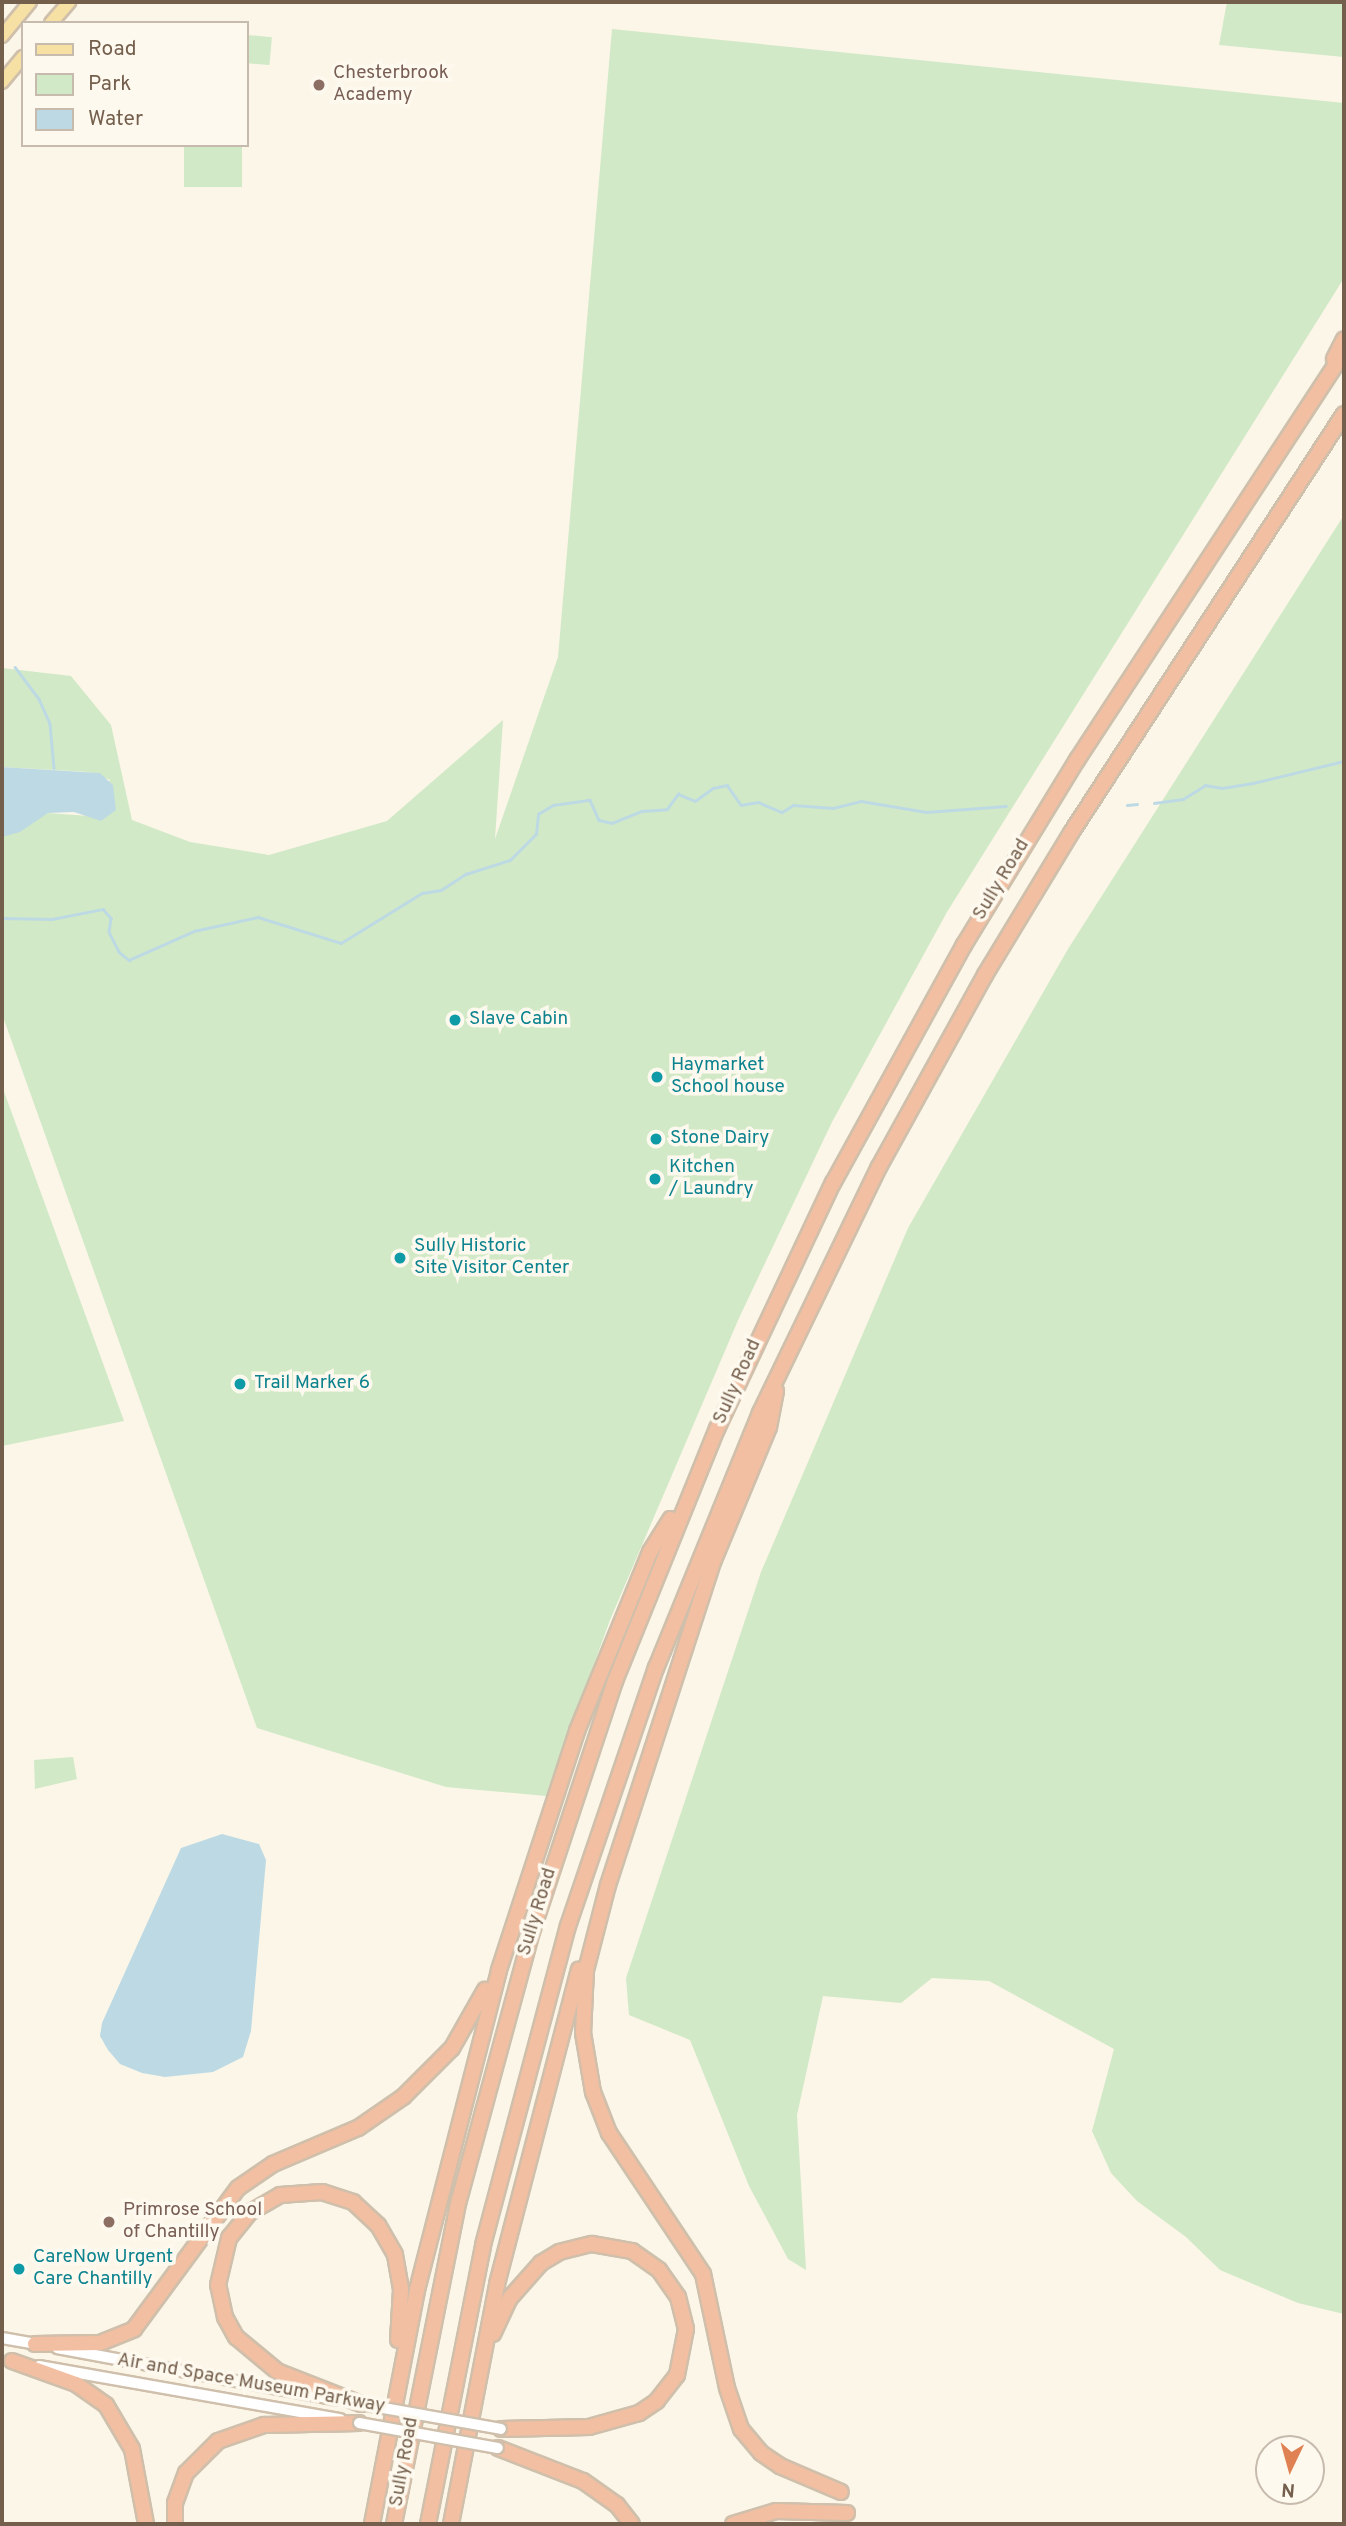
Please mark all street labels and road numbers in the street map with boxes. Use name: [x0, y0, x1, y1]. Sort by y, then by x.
street label: Sully Road: [969, 835, 1035, 925]
street label: Sully Road: [709, 1336, 767, 1428]
street label: Sully Road: [514, 1865, 562, 1959]
street label: Air and Space Museum Parkway: [115, 2349, 387, 2419]
street label: Sully Road: [386, 2415, 424, 2509]

